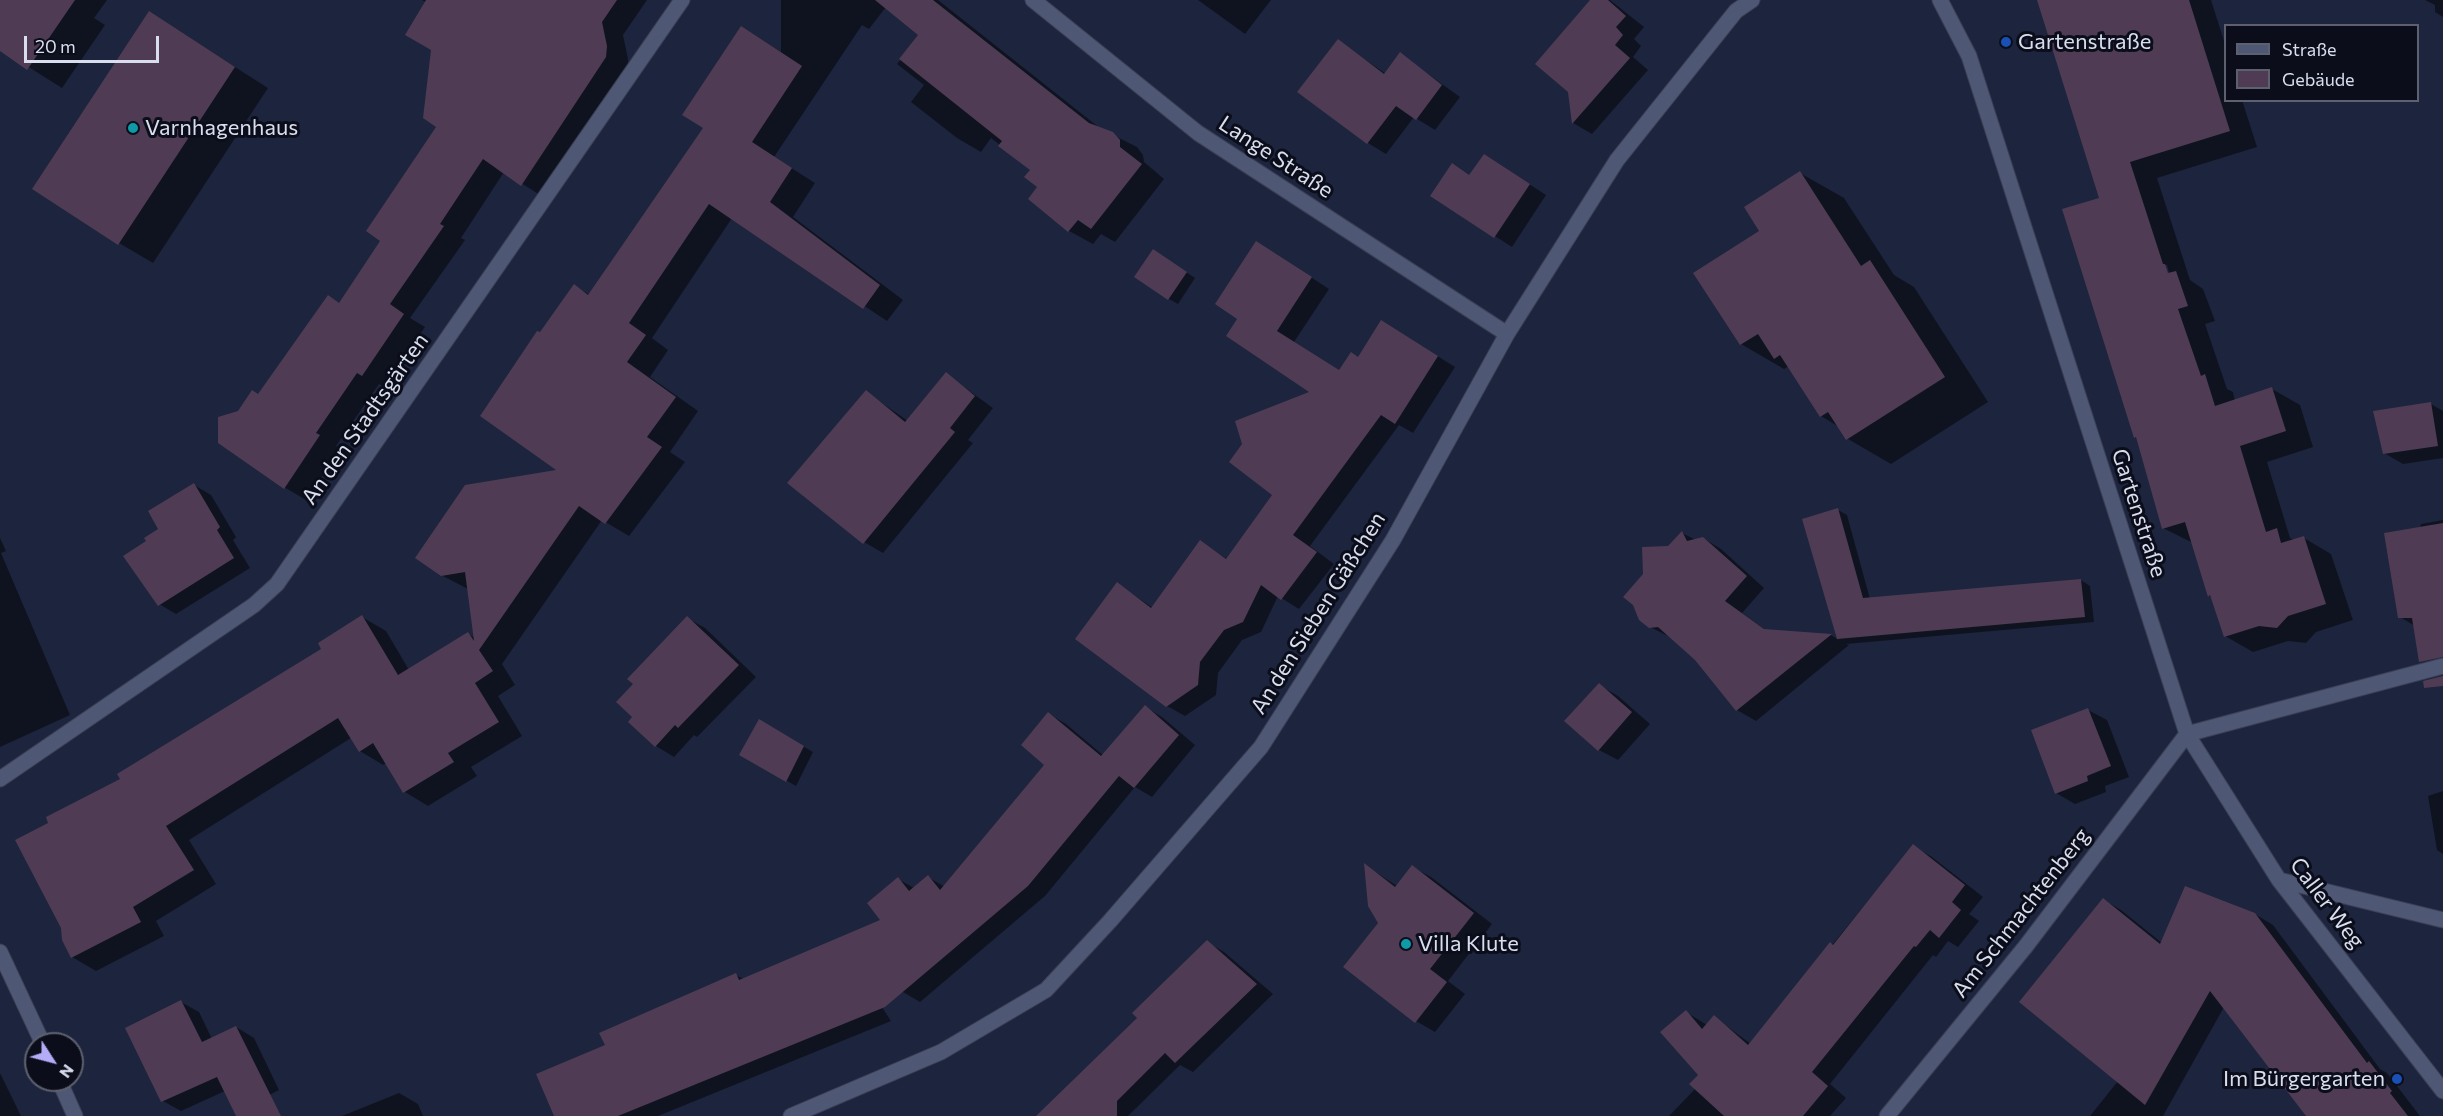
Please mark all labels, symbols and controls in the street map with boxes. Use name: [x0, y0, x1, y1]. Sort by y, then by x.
scale bar: [27, 24, 162, 62]
legend: [2224, 24, 2419, 102]
place label: Gartenstraße: [2018, 29, 2151, 55]
text: 20 m: [35, 35, 76, 57]
marker: Gartenstraße: [1999, 35, 2013, 49]
text: Straße: [2282, 38, 2337, 60]
text: Gebäude: [2282, 68, 2355, 90]
street label: Lange Straße: [1214, 110, 1338, 204]
place label: Varnhagenhaus: [145, 115, 298, 141]
marker: Varnhagenhaus: [126, 121, 140, 135]
street label: An den Stadtsgärten: [296, 328, 434, 510]
street label: Gartenstraße: [2106, 445, 2172, 581]
street label: An den Sieben Gäßchen: [1245, 507, 1391, 719]
street label: Am Schmachtenberg: [1947, 823, 2095, 1003]
street label: Caller Weg: [2284, 852, 2370, 954]
place label: Villa Klute: [1418, 931, 1519, 957]
marker: Villa Klute: [1399, 937, 1413, 951]
north arrow: [24, 1032, 84, 1092]
text: N: [56, 1061, 79, 1082]
place label: Im Bürgergarten: [2223, 1066, 2385, 1092]
marker: Im Bürgergarten: [2390, 1072, 2404, 1086]

